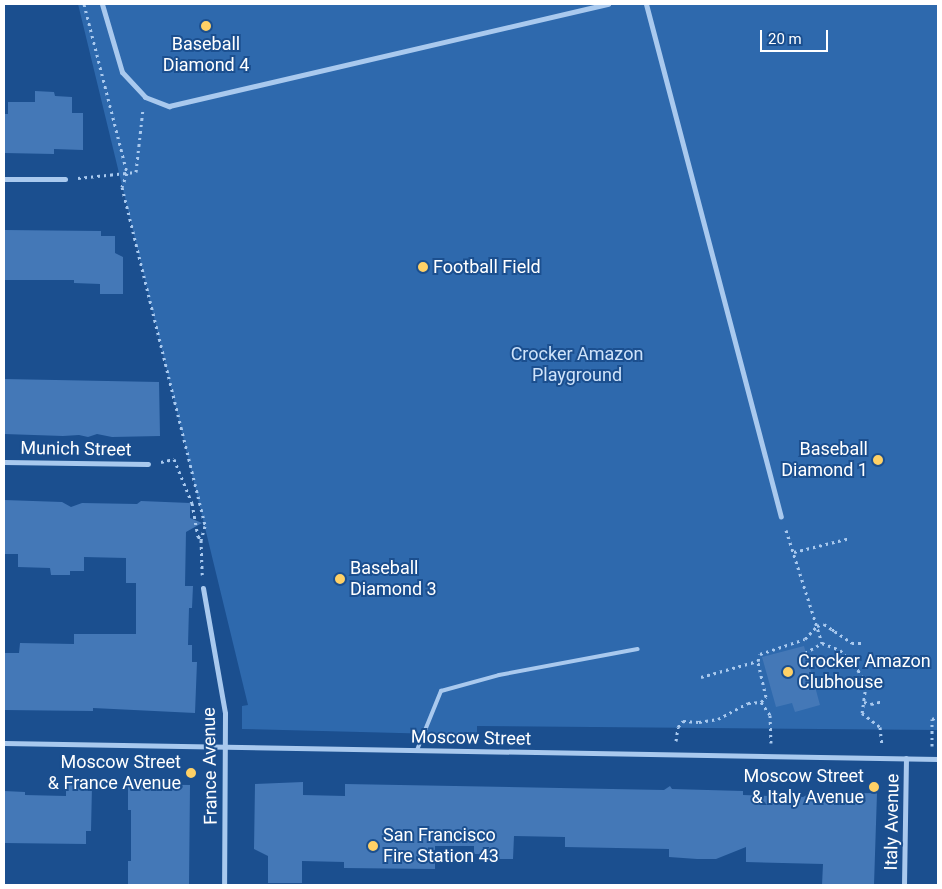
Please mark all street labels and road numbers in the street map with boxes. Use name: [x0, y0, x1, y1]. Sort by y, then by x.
street label: Munich Street: [20, 437, 132, 461]
street label: France Avenue: [198, 707, 222, 825]
street label: Moscow Street: [411, 726, 531, 750]
street label: Italy Avenue: [880, 773, 904, 871]

